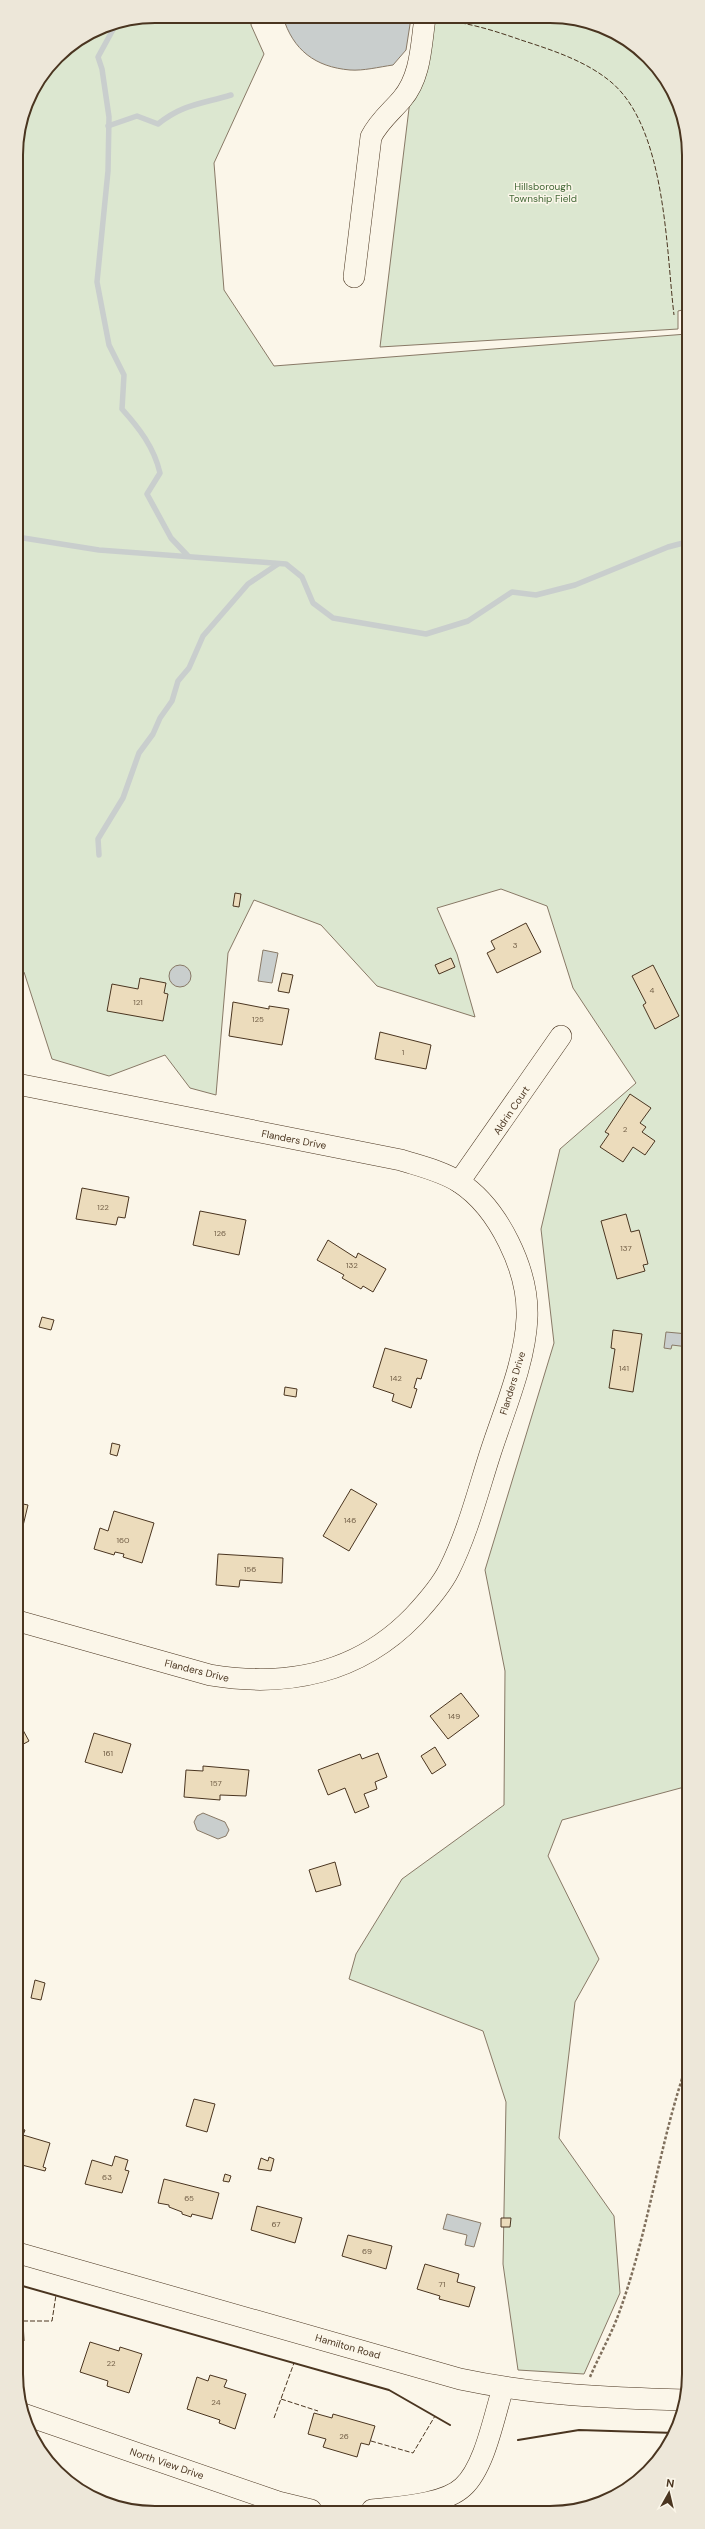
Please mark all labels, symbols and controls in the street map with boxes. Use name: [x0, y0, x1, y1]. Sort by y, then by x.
park label: Hillsborough Township Field: [509, 180, 577, 205]
house number: 3: [513, 940, 518, 950]
house number: 4: [650, 985, 655, 995]
house number: 121: [133, 997, 143, 1007]
house number: 125: [252, 1014, 264, 1024]
house number: 1: [402, 1047, 404, 1057]
street label: Aldrin Court: [490, 1083, 533, 1137]
house number: 2: [623, 1124, 628, 1134]
street label: Flanders Drive: [260, 1127, 328, 1152]
house number: 122: [97, 1202, 109, 1212]
house number: 126: [214, 1228, 226, 1238]
house number: 137: [620, 1243, 632, 1253]
house number: 132: [346, 1260, 358, 1270]
street label: Flanders Drive: [497, 1349, 528, 1417]
house number: 141: [619, 1363, 629, 1373]
house number: 142: [390, 1373, 402, 1383]
house number: 146: [344, 1515, 356, 1525]
house number: 160: [117, 1535, 130, 1545]
house number: 156: [244, 1564, 256, 1574]
street label: Flanders Drive: [163, 1656, 231, 1685]
house number: 149: [448, 1711, 460, 1721]
house number: 161: [103, 1748, 113, 1758]
house number: 157: [210, 1778, 222, 1788]
house number: 63: [102, 2172, 112, 2182]
house number: 65: [184, 2193, 194, 2203]
house number: 67: [271, 2219, 281, 2229]
house number: 69: [362, 2246, 372, 2256]
house number: 71: [439, 2279, 445, 2289]
street label: Hamilton Road: [314, 2331, 382, 2362]
house number: 22: [106, 2358, 116, 2368]
house number: 24: [211, 2397, 221, 2407]
house number: 26: [339, 2431, 349, 2441]
street label: North View Drive: [128, 2445, 206, 2482]
north arrow: [649, 2473, 689, 2513]
text: N: [665, 2476, 675, 2491]

